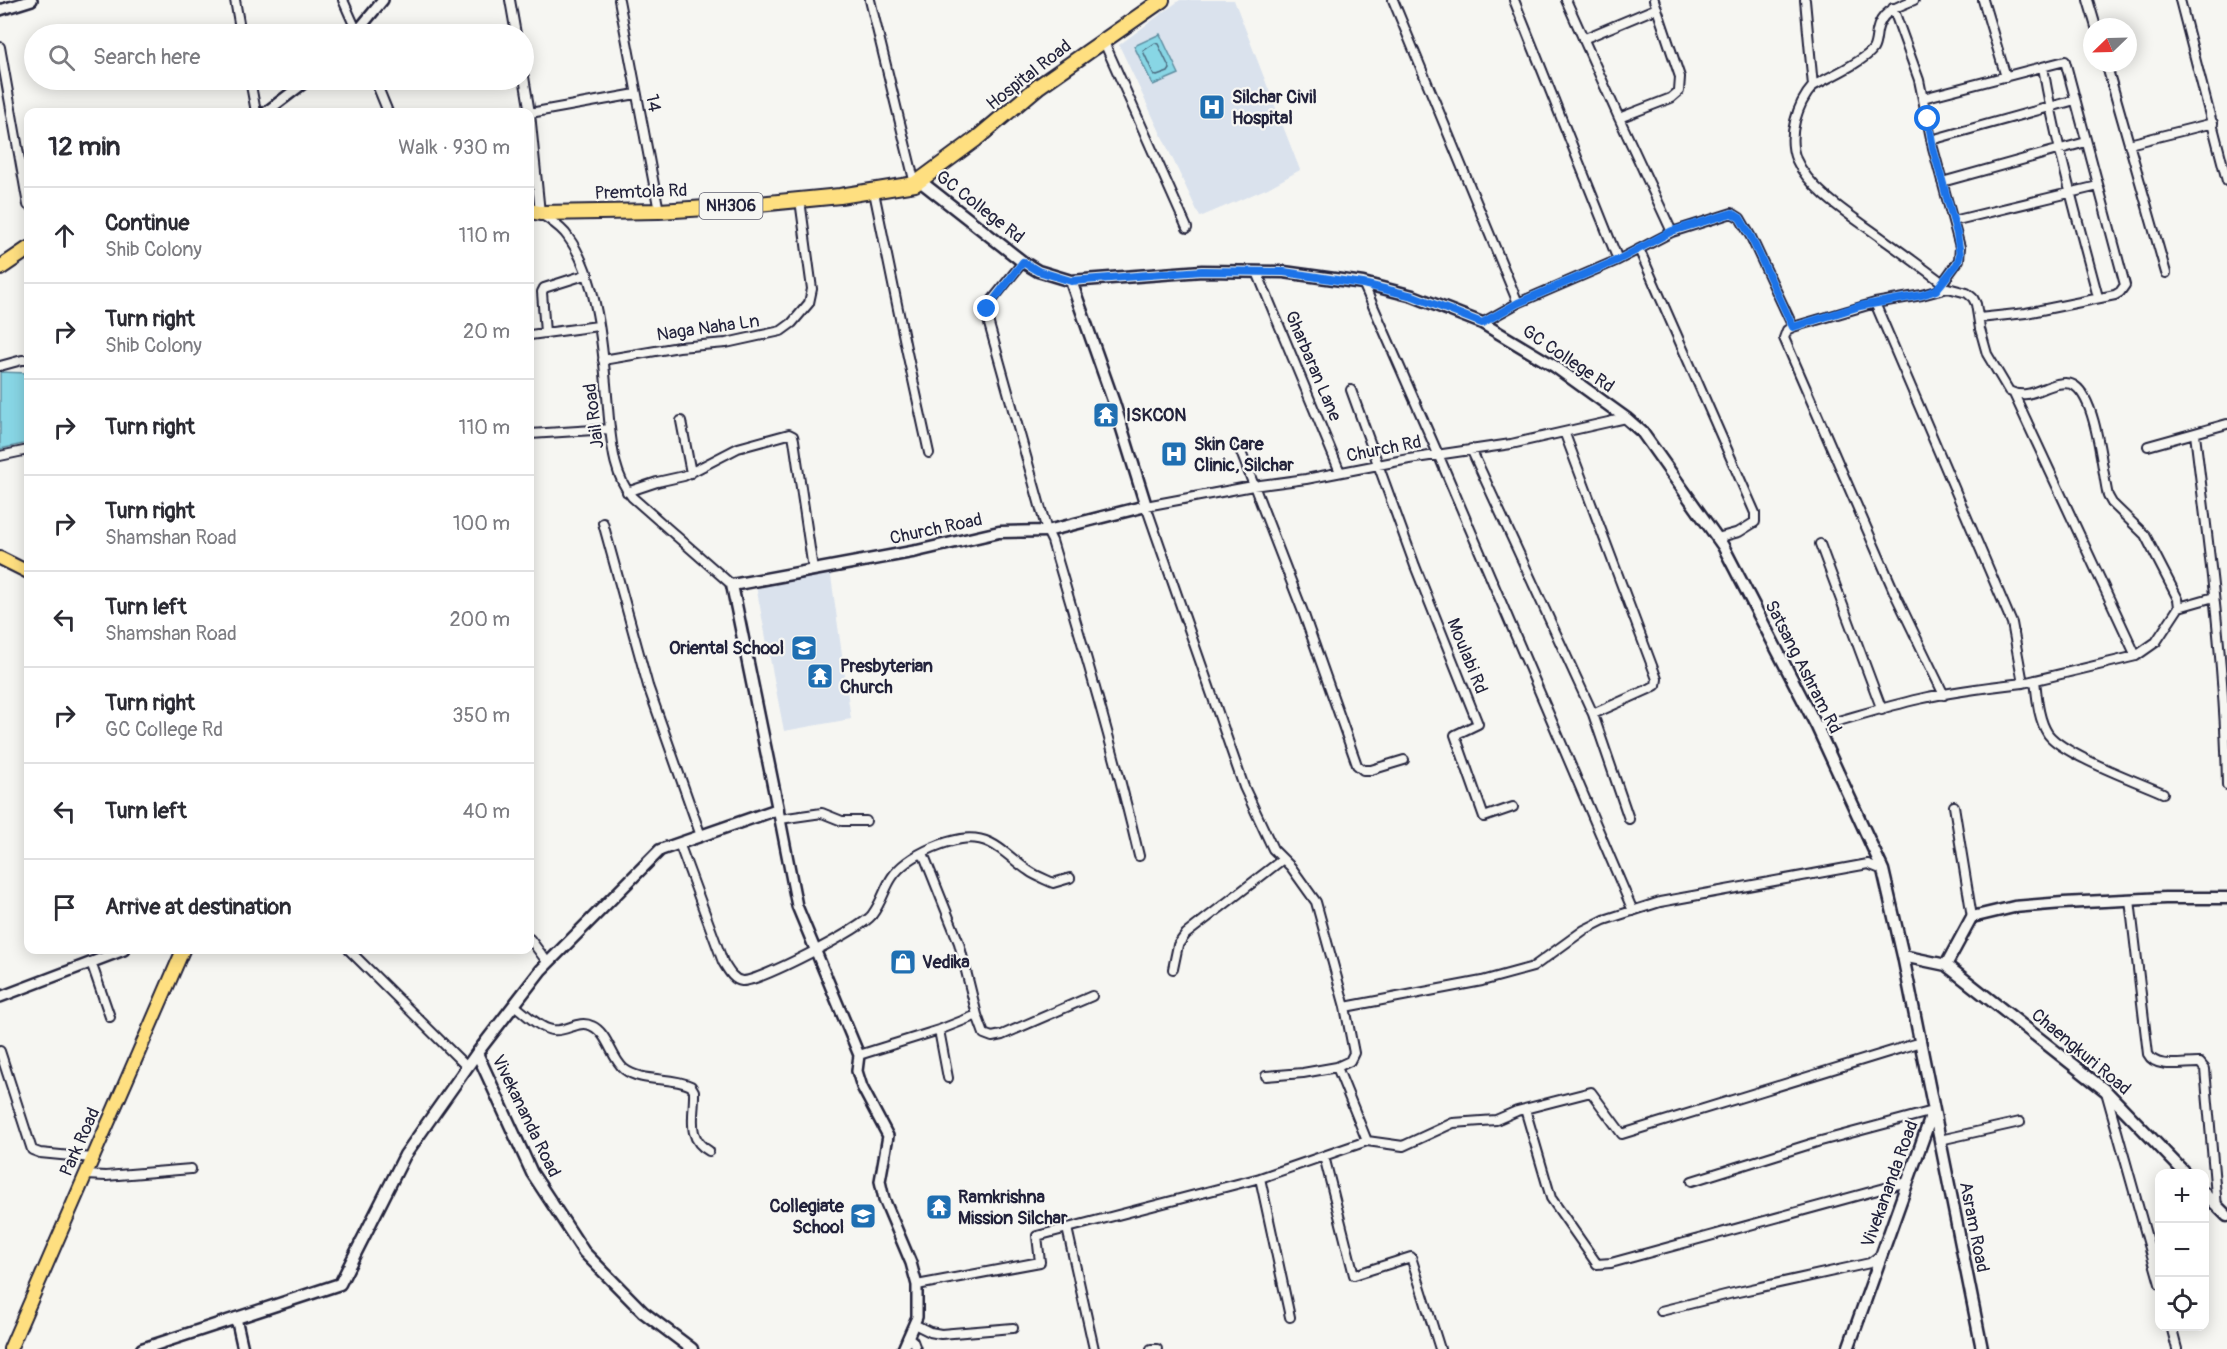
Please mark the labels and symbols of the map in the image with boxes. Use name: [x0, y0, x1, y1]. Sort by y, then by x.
north arrow: [2083, 18, 2137, 72]
street label: Hospital Road: [982, 35, 1076, 115]
place label: Silchar Civil Hospital: [1232, 86, 1317, 130]
street label: 14: [640, 92, 666, 114]
hospital icon: Silchar Civil Hospital: [1197, 92, 1227, 122]
route start: [1914, 105, 1940, 131]
street label: GC College Rd: [931, 165, 1029, 249]
street label: Premtola Rd: [594, 179, 688, 205]
road number: NH306: [700, 193, 762, 219]
route end: [973, 295, 999, 321]
street label: Gharbaran Lane: [1279, 307, 1347, 425]
street label: Naga Naha Ln: [655, 309, 761, 347]
street label: GC College Rd: [1518, 320, 1618, 398]
street label: Jail Road: [579, 382, 609, 450]
temple icon: ISKCON: [1091, 400, 1121, 430]
place label: ISKCON: [1126, 404, 1186, 427]
street label: Church Rd: [1345, 430, 1423, 468]
place label: Skin Care Clinic, Silchar: [1194, 433, 1294, 477]
hospital icon: Skin Care Clinic, Silchar: [1159, 439, 1189, 469]
street label: Church Road: [888, 508, 984, 550]
street label: Satsang Ashram Rd: [1759, 596, 1847, 738]
street label: Moulabi Rd: [1441, 615, 1493, 697]
school or university icon: Oriental School: [789, 633, 819, 663]
place label: Oriental School: [669, 637, 784, 660]
place label: Presbyterian Church: [840, 655, 933, 699]
temple icon: Presbyterian Church: [805, 661, 835, 691]
shop icon: Vedika: [888, 947, 918, 977]
place label: Vedika: [922, 951, 970, 974]
street label: Chaengkuri Road: [2026, 1004, 2136, 1100]
street label: Vivekananda Road: [486, 1051, 566, 1181]
street label: Park Road: [55, 1104, 105, 1180]
street label: Vivekananda Road: [1856, 1117, 1924, 1251]
street label: Asram Road: [1954, 1180, 1994, 1274]
place label: Ramkrishna Mission Silchar: [958, 1186, 1068, 1230]
temple icon: Ramkrishna Mission Silchar: [924, 1192, 954, 1222]
place label: Collegiate School: [770, 1195, 845, 1239]
school or university icon: Collegiate School: [848, 1201, 878, 1231]

